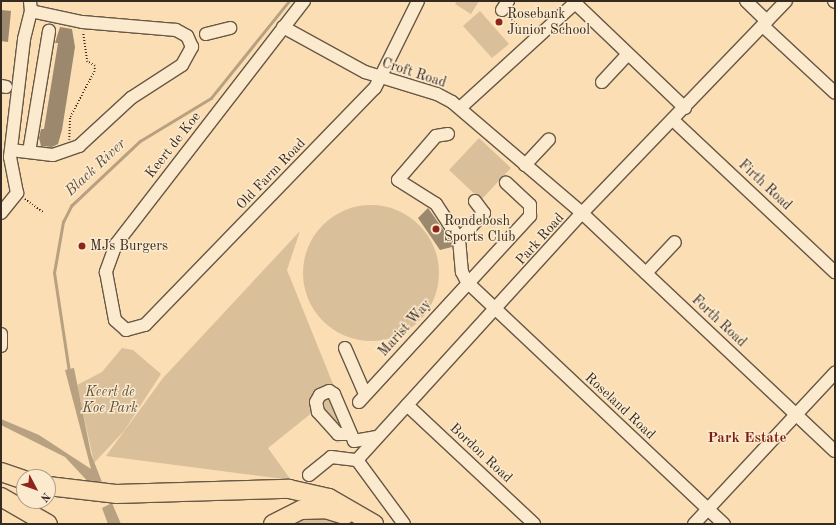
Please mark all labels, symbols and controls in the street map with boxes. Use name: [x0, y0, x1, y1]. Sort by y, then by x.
place label: Rosebank Junior School: [507, 6, 590, 38]
marker: Rosebank Junior School: [494, 17, 504, 27]
street label: Croft Road: [380, 55, 448, 91]
street label: Keert de Koe: [142, 108, 204, 182]
water label: Black River: [62, 135, 130, 201]
street label: Old Farm Road: [233, 135, 309, 213]
street label: Firth Road: [735, 156, 795, 214]
street label: Park Road: [512, 210, 568, 268]
place label: Rondebosh Sports Club: [444, 213, 515, 246]
marker: Rondebosh Sports Club: [431, 224, 441, 234]
place label: MJs Burgers: [90, 238, 168, 254]
marker: MJs Burgers: [77, 241, 87, 251]
street label: Forth Road: [688, 291, 750, 351]
street label: Marist Way: [375, 296, 435, 360]
street label: Roseland Road: [581, 369, 659, 443]
park label: Keert de Koe Park: [82, 384, 138, 416]
street label: Bordon Road: [446, 420, 516, 486]
district label: Park Estate: [707, 430, 787, 448]
north arrow: [16, 469, 56, 509]
text: N: [38, 490, 52, 503]

